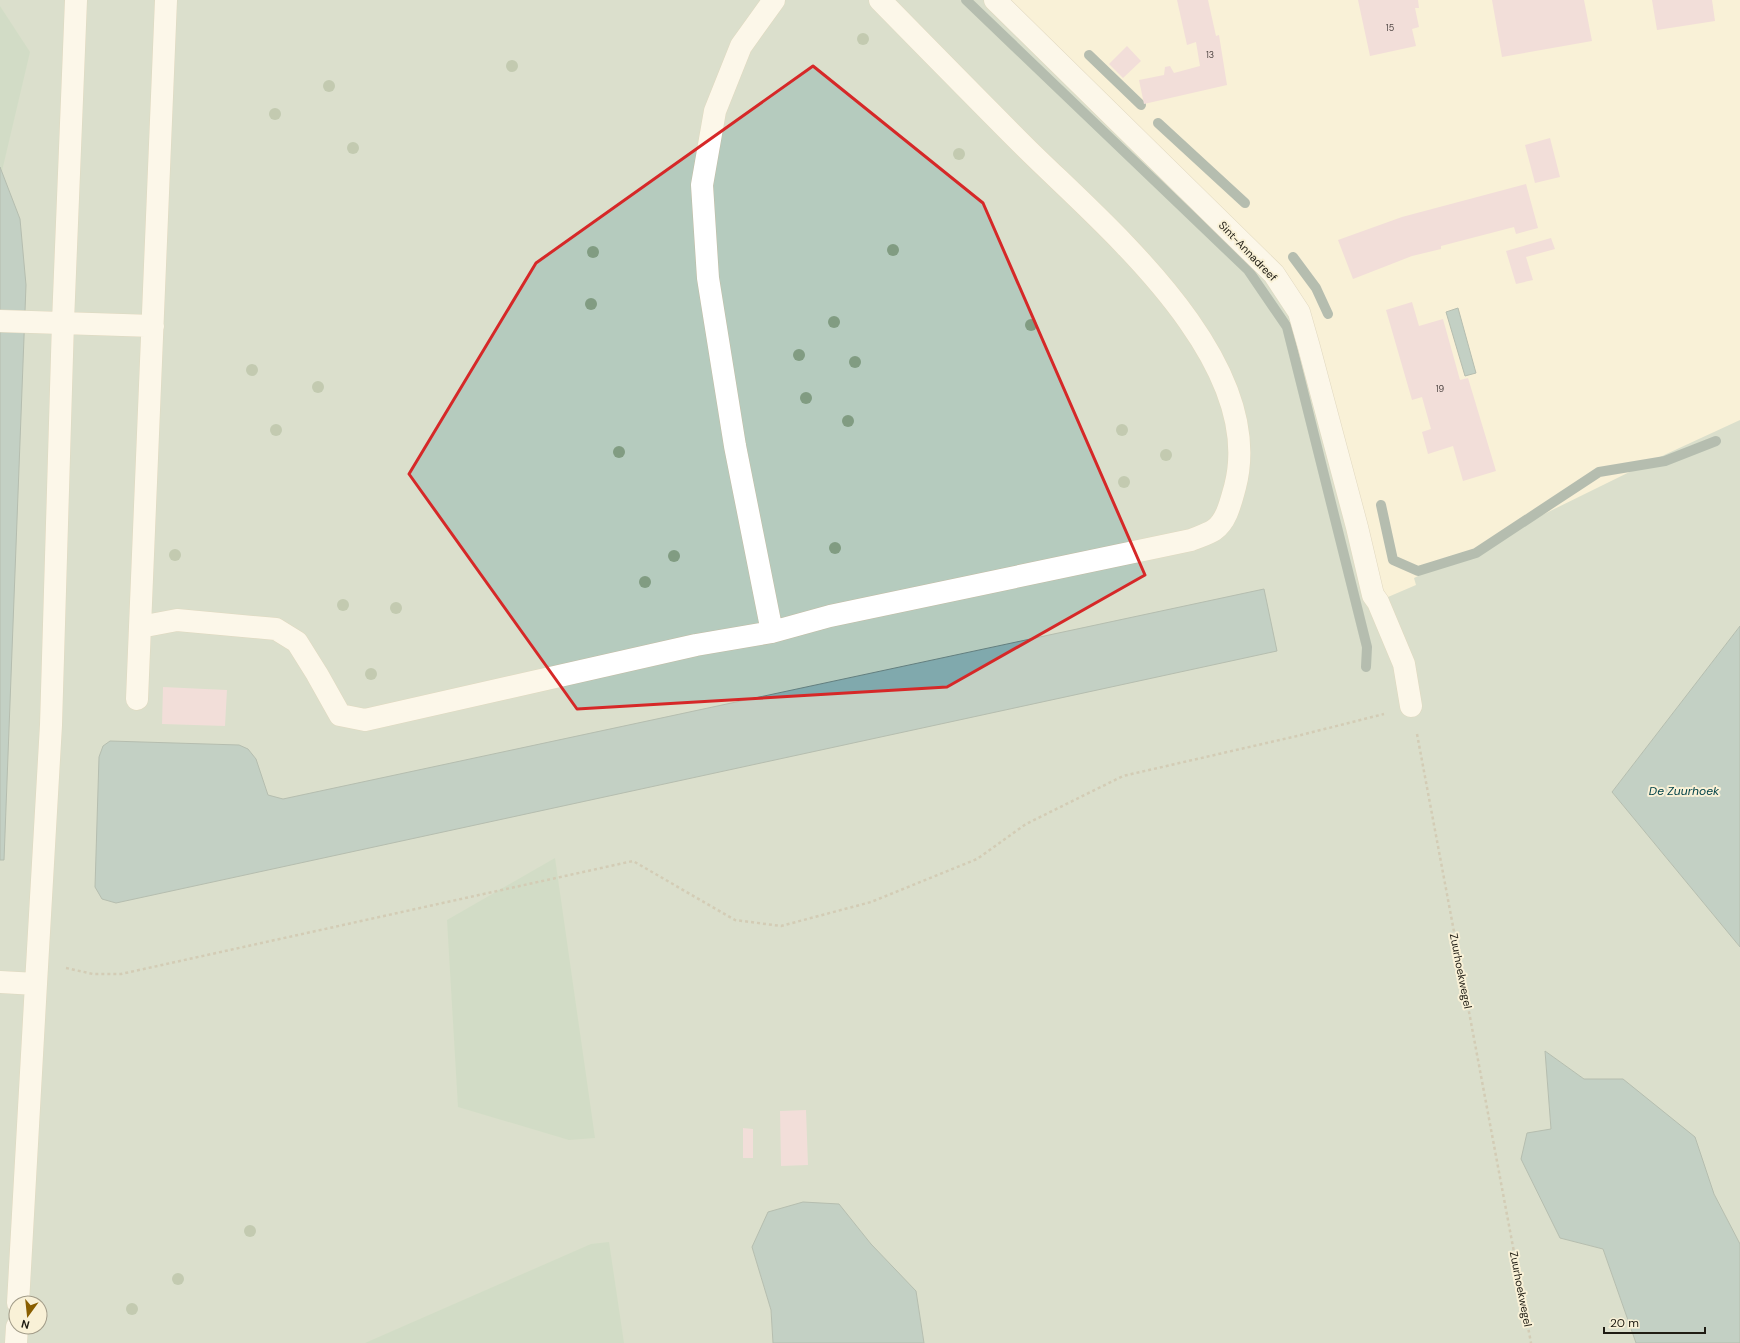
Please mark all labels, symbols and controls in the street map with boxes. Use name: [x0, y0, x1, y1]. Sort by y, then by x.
house number: 15: [1386, 22, 1394, 34]
house number: 13: [1206, 49, 1214, 61]
street label: Sint-Annadreef: [1216, 218, 1280, 284]
house number: 19: [1436, 383, 1445, 395]
water label: De Zuurhoek: [1649, 783, 1720, 799]
street label: Zuurhoekwegel: [1447, 932, 1475, 1010]
street label: Zuurhoekwegel: [1507, 1250, 1535, 1328]
north arrow: [8, 1295, 48, 1335]
scale bar: [1604, 1309, 1705, 1335]
text: 20 m: [1610, 1315, 1639, 1331]
text: N: [20, 1317, 31, 1332]

